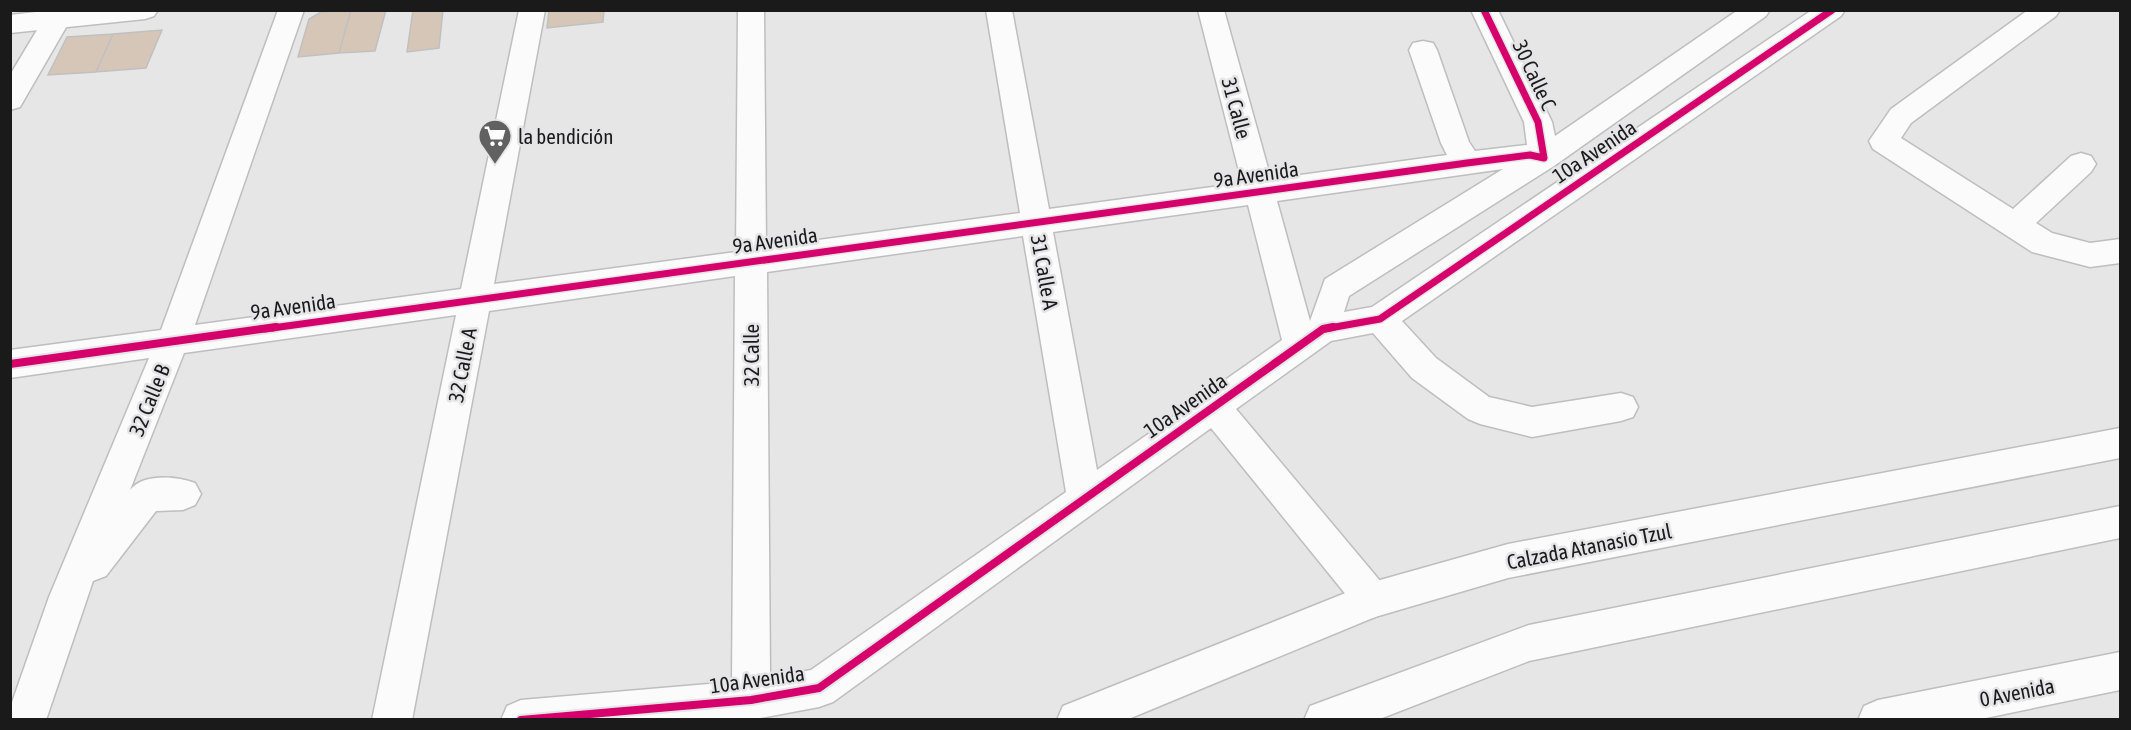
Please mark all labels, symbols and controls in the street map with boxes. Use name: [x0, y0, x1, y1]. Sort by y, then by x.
street label: 30 Calle C: [1508, 36, 1562, 114]
street label: 31 Calle: [1217, 75, 1257, 141]
street label: 10a Avenida: [1548, 114, 1640, 188]
supermarket icon: la bendición: [477, 118, 513, 165]
place label: la bendición: [518, 124, 613, 148]
street label: 9a Avenida: [1212, 156, 1300, 192]
street label: 9a Avenida: [731, 222, 819, 258]
street label: 31 Calle A: [1027, 233, 1063, 312]
street label: 9a Avenida: [249, 288, 337, 324]
street label: 32 Calle: [739, 324, 763, 386]
street label: 32 Calle A: [443, 325, 481, 404]
street label: 32 Calle B: [124, 361, 174, 439]
street label: 10a Avenida: [1139, 368, 1231, 442]
street label: Calzada Atanasio Tzul: [1505, 518, 1674, 574]
street label: 10a Avenida: [708, 660, 806, 698]
street label: 0 Avenida: [1978, 673, 2056, 711]

